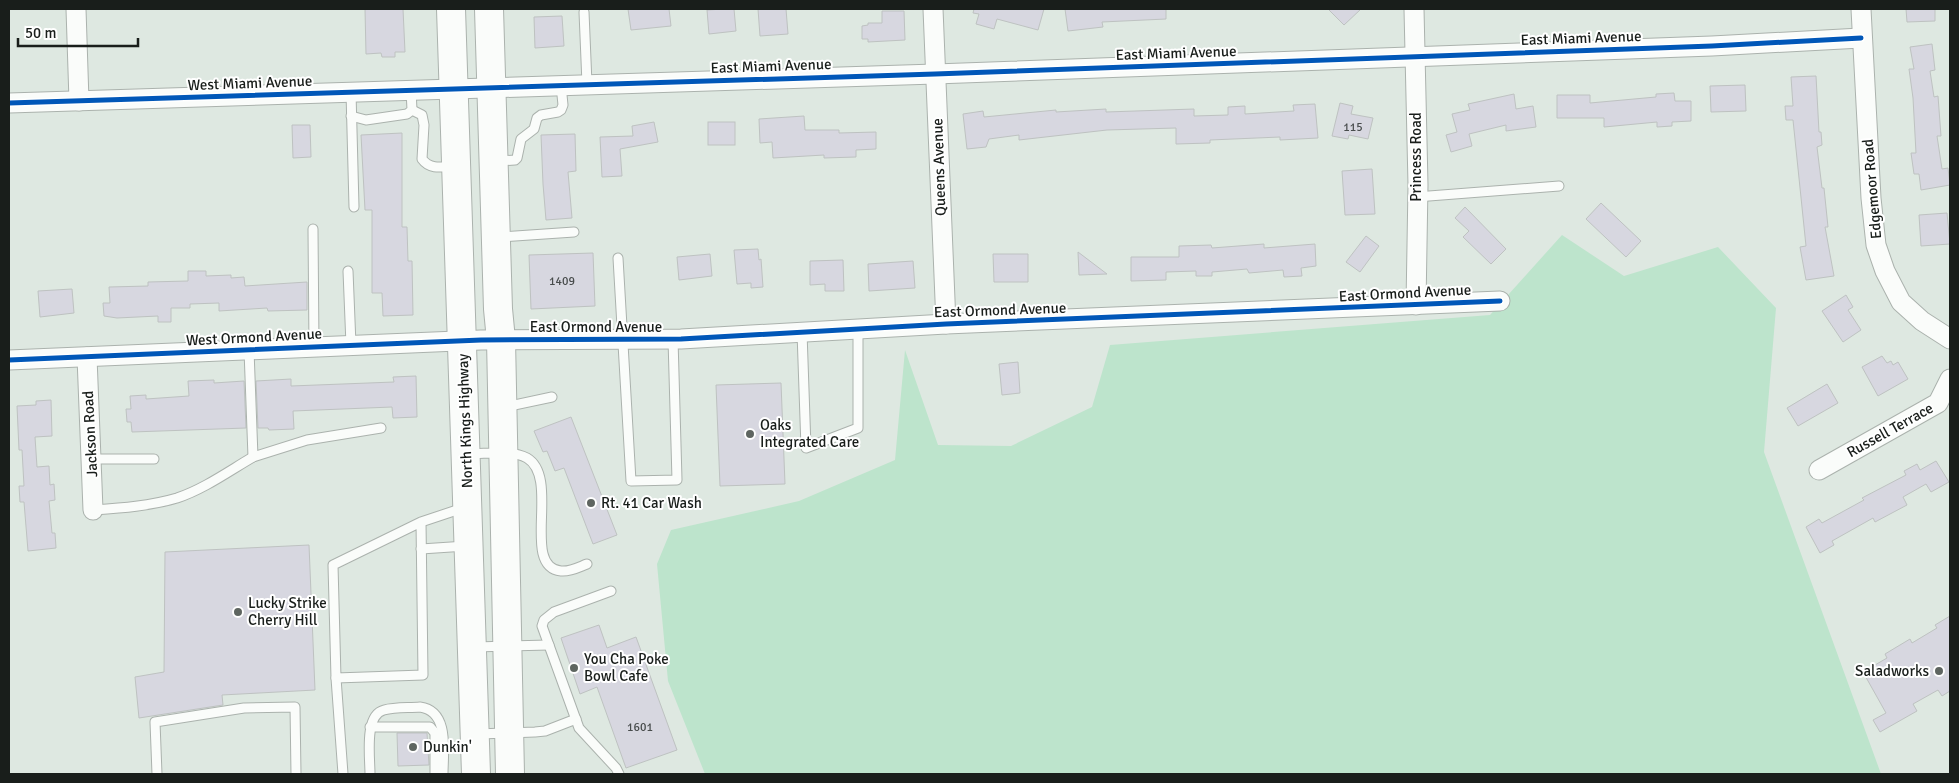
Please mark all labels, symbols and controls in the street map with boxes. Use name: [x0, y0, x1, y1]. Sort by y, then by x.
scale bar: [18, 15, 138, 47]
text: 50 m: [25, 24, 56, 42]
street label: East Miami Avenue: [1520, 27, 1642, 49]
street label: East Miami Avenue: [1115, 42, 1237, 64]
street label: East Miami Avenue: [710, 55, 832, 77]
street label: West Miami Avenue: [187, 72, 313, 94]
street label: Princess Road: [1407, 112, 1425, 202]
street label: Queens Avenue: [928, 118, 950, 216]
house number: 115: [1343, 120, 1363, 135]
street label: Edgemoor Road: [1859, 138, 1885, 240]
house number: 1409: [549, 274, 575, 289]
street label: East Ormond Avenue: [1338, 281, 1472, 305]
street label: East Ormond Avenue: [933, 299, 1067, 321]
street label: East Ormond Avenue: [530, 318, 662, 336]
street label: West Ormond Avenue: [185, 324, 323, 350]
street label: North Kings Highway: [454, 353, 476, 489]
street label: Jackson Road: [79, 390, 101, 478]
street label: Russell Terrace: [1844, 399, 1936, 461]
place label: Oaks Integrated Care: [760, 416, 859, 451]
marker: Oaks Integrated Care: [744, 428, 756, 440]
place label: Rt. 41 Car Wash: [601, 494, 702, 512]
marker: Rt. 41 Car Wash: [585, 497, 597, 509]
place label: Lucky Strike Cherry Hill: [248, 594, 327, 629]
marker: Lucky Strike Cherry Hill: [232, 606, 244, 618]
place label: You Cha Poke Bowl Cafe: [584, 650, 669, 685]
marker: You Cha Poke Bowl Cafe: [568, 662, 580, 674]
place label: Saladworks: [1855, 662, 1929, 680]
marker: Saladworks: [1933, 665, 1945, 677]
house number: 1601: [627, 720, 653, 735]
place label: Dunkin': [423, 738, 472, 756]
marker: Dunkin': [407, 741, 419, 753]

